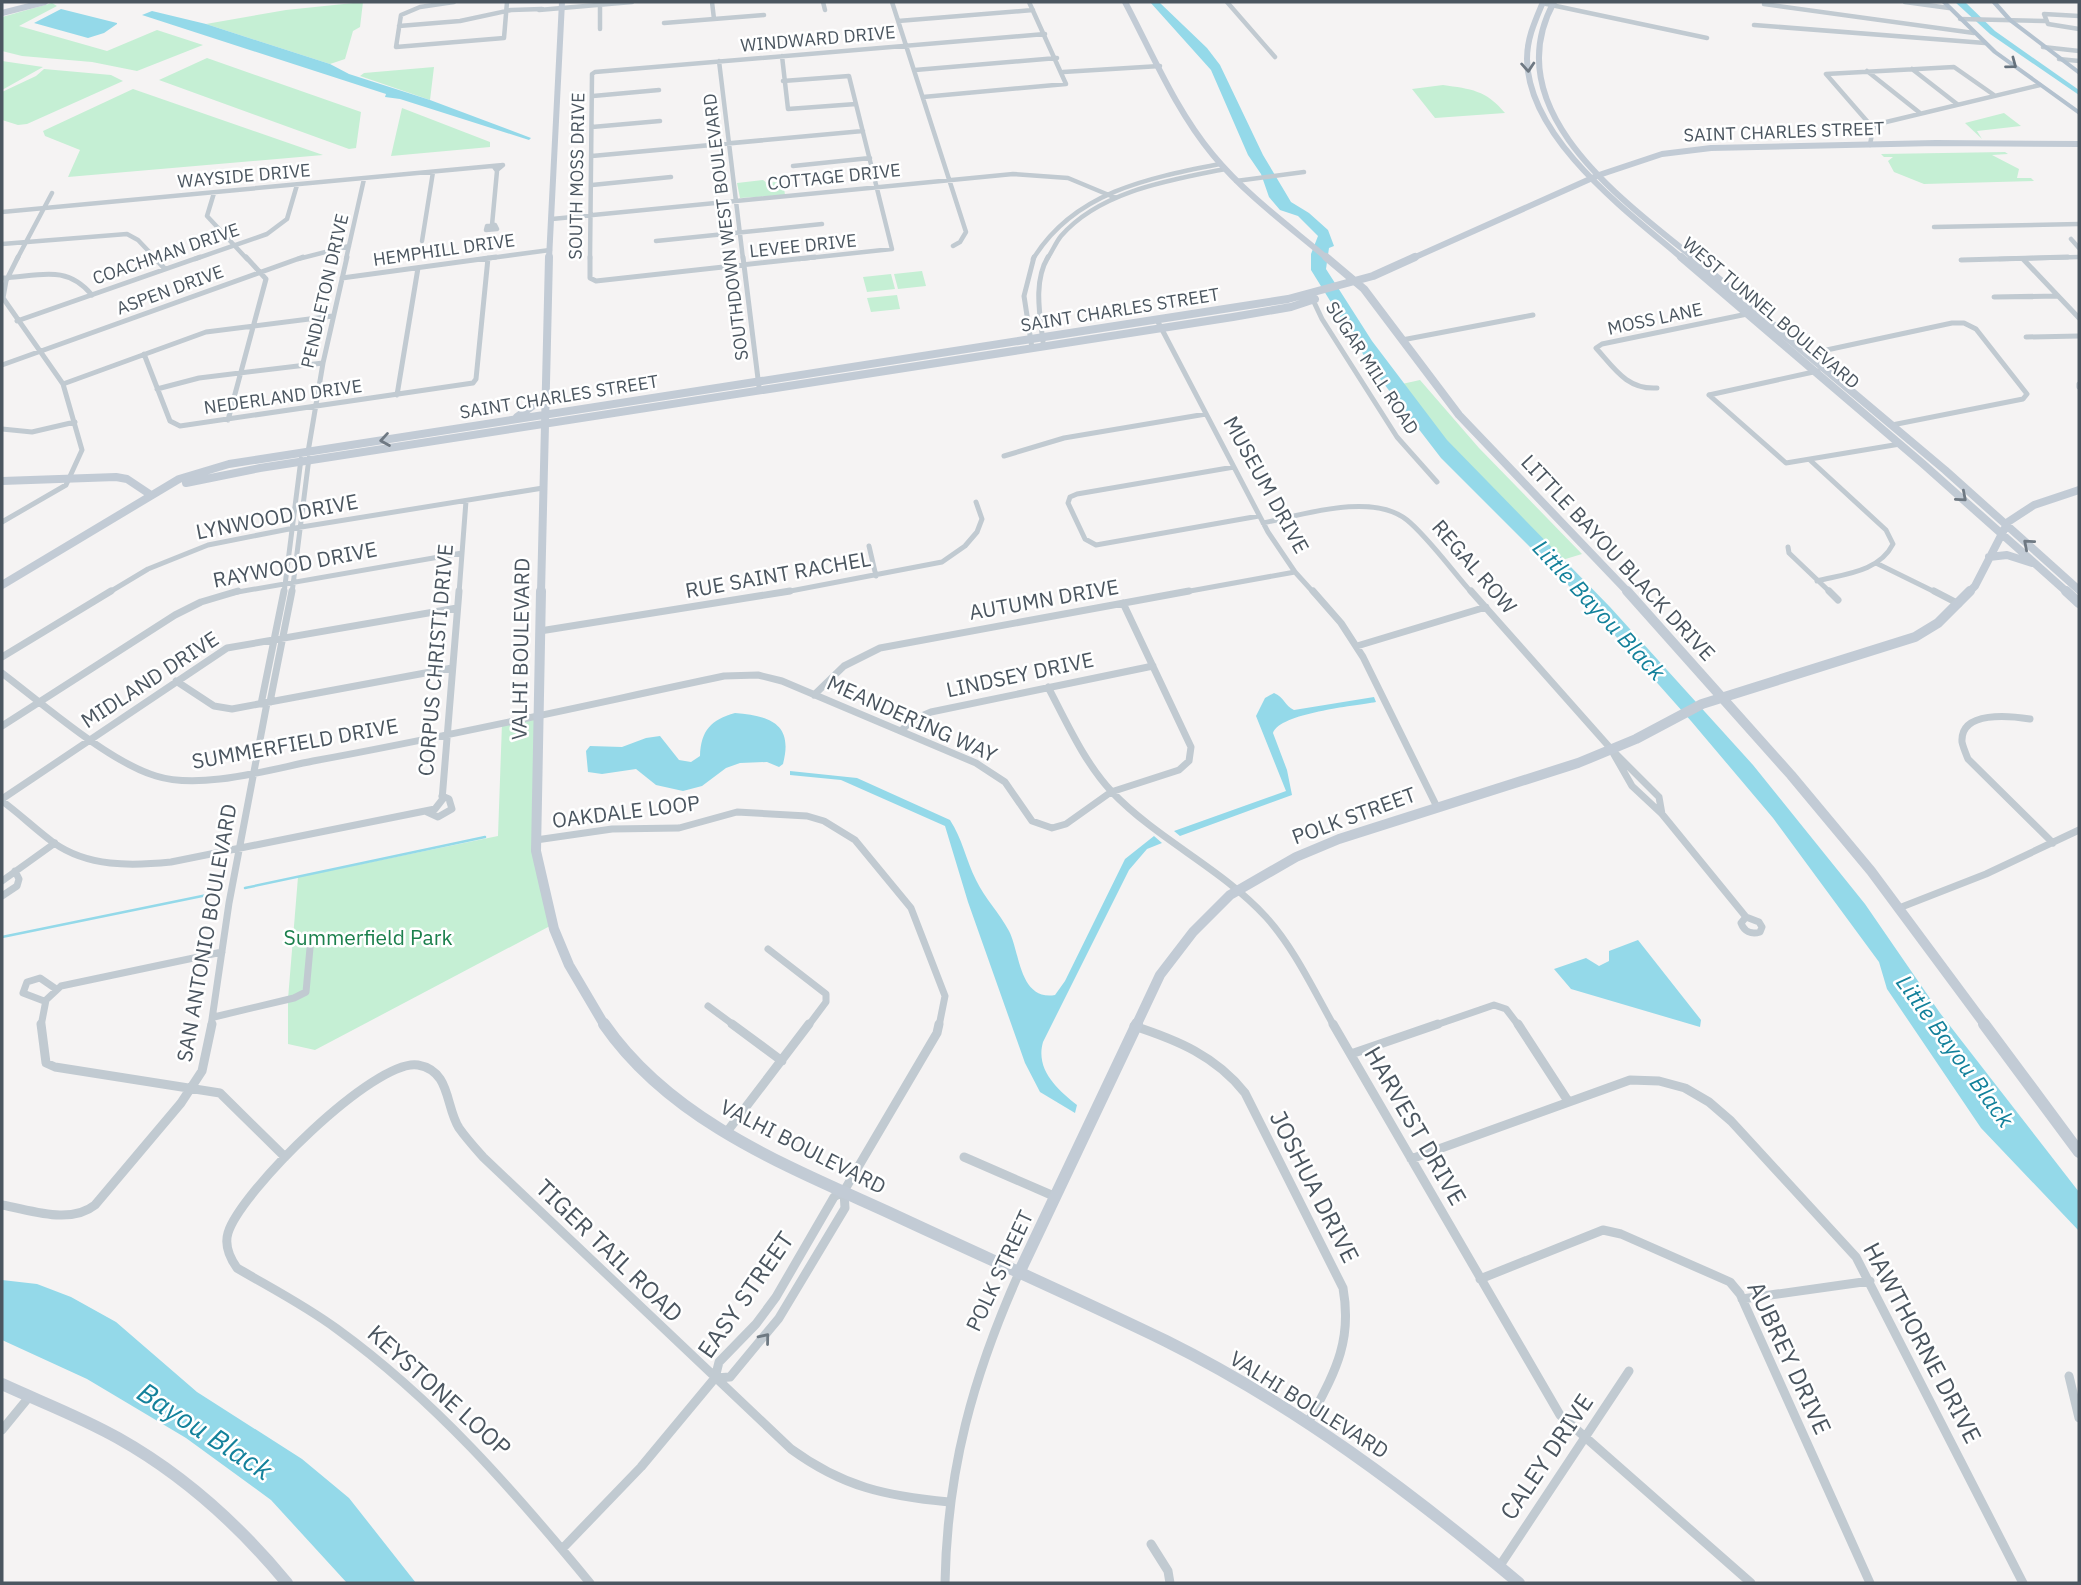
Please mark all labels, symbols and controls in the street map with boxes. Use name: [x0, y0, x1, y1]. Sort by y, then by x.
street label: WINDWARD DRIVE: [739, 20, 896, 57]
one-way arrow: [2004, 56, 2017, 68]
one-way arrow: [1520, 62, 1535, 73]
street label: SOUTH MOSS DRIVE: [564, 92, 589, 260]
street label: SOUTHDOWN WEST BOULEVARD: [698, 92, 753, 362]
street label: SAINT CHARLES STREET: [1683, 117, 1885, 147]
street label: WAYSIDE DRIVE: [176, 158, 311, 193]
street label: COTTAGE DRIVE: [766, 158, 902, 195]
street label: PENDLETON DRIVE: [296, 212, 353, 370]
street label: COACHMAN DRIVE: [89, 218, 242, 289]
street label: HEMPHILL DRIVE: [371, 228, 516, 271]
street label: LEVEE DRIVE: [748, 228, 858, 263]
street label: WEST TUNNEL BOULEVARD: [1678, 232, 1865, 394]
street label: ASPEN DRIVE: [113, 259, 227, 320]
street label: SAINT CHARLES STREET: [1019, 282, 1221, 337]
street label: SUGAR MILL ROAD: [1321, 297, 1424, 439]
street label: MOSS LANE: [1605, 297, 1704, 340]
street label: SAINT CHARLES STREET: [458, 369, 660, 424]
street label: NEDERLAND DRIVE: [202, 374, 364, 419]
street label: MUSEUM DRIVE: [1218, 411, 1316, 558]
one-way arrow: [379, 432, 391, 447]
street label: LITTLE BAYOU BLACK DRIVE: [1515, 448, 1722, 667]
street label: LYNWOOD DRIVE: [193, 487, 360, 545]
one-way arrow: [1953, 489, 1966, 502]
street label: REGAL ROW: [1426, 513, 1524, 620]
water label: Little Bayou Black: [1527, 533, 1673, 687]
street label: RAYWOOD DRIVE: [210, 534, 379, 594]
one-way arrow: [2024, 540, 2037, 552]
street label: CORPUS CHRISTI DRIVE: [411, 543, 459, 777]
street label: RUE SAINT RACHEL: [683, 544, 873, 604]
street label: VALHI BOULEVARD: [504, 558, 536, 740]
street label: AUTUMN DRIVE: [967, 572, 1121, 626]
street label: MIDLAND DRIVE: [75, 624, 224, 734]
street label: LINDSEY DRIVE: [943, 645, 1096, 703]
street label: MEANDERING WAY: [823, 668, 1002, 768]
street label: SUMMERFIELD DRIVE: [189, 711, 400, 775]
street label: POLK STREET: [1288, 780, 1420, 850]
street label: OAKDALE LOOP: [550, 788, 701, 834]
street label: SAN ANTONIO BOULEVARD: [170, 802, 243, 1064]
park label: Summerfield Park: [284, 923, 452, 951]
water label: Little Bayou Black: [1890, 968, 2022, 1134]
street label: HARVEST DRIVE: [1357, 1040, 1474, 1211]
street label: VALHI BOULEVARD: [716, 1092, 891, 1200]
street label: JOSHUA DRIVE: [1263, 1105, 1367, 1268]
street label: TIGER TAIL ROAD: [529, 1172, 690, 1329]
street label: POLK STREET: [959, 1206, 1039, 1336]
street label: EASY STREET: [690, 1225, 801, 1364]
street label: HAWTHORNE DRIVE: [1856, 1236, 1989, 1449]
street label: AUBREY DRIVE: [1740, 1276, 1839, 1439]
street label: KEYSTONE LOOP: [361, 1317, 518, 1463]
one-way arrow: [757, 1333, 770, 1345]
street label: VALHI BOULEVARD: [1225, 1344, 1394, 1464]
water label: Bayou Black: [131, 1373, 280, 1488]
street label: CALEY DRIVE: [1492, 1387, 1600, 1526]

